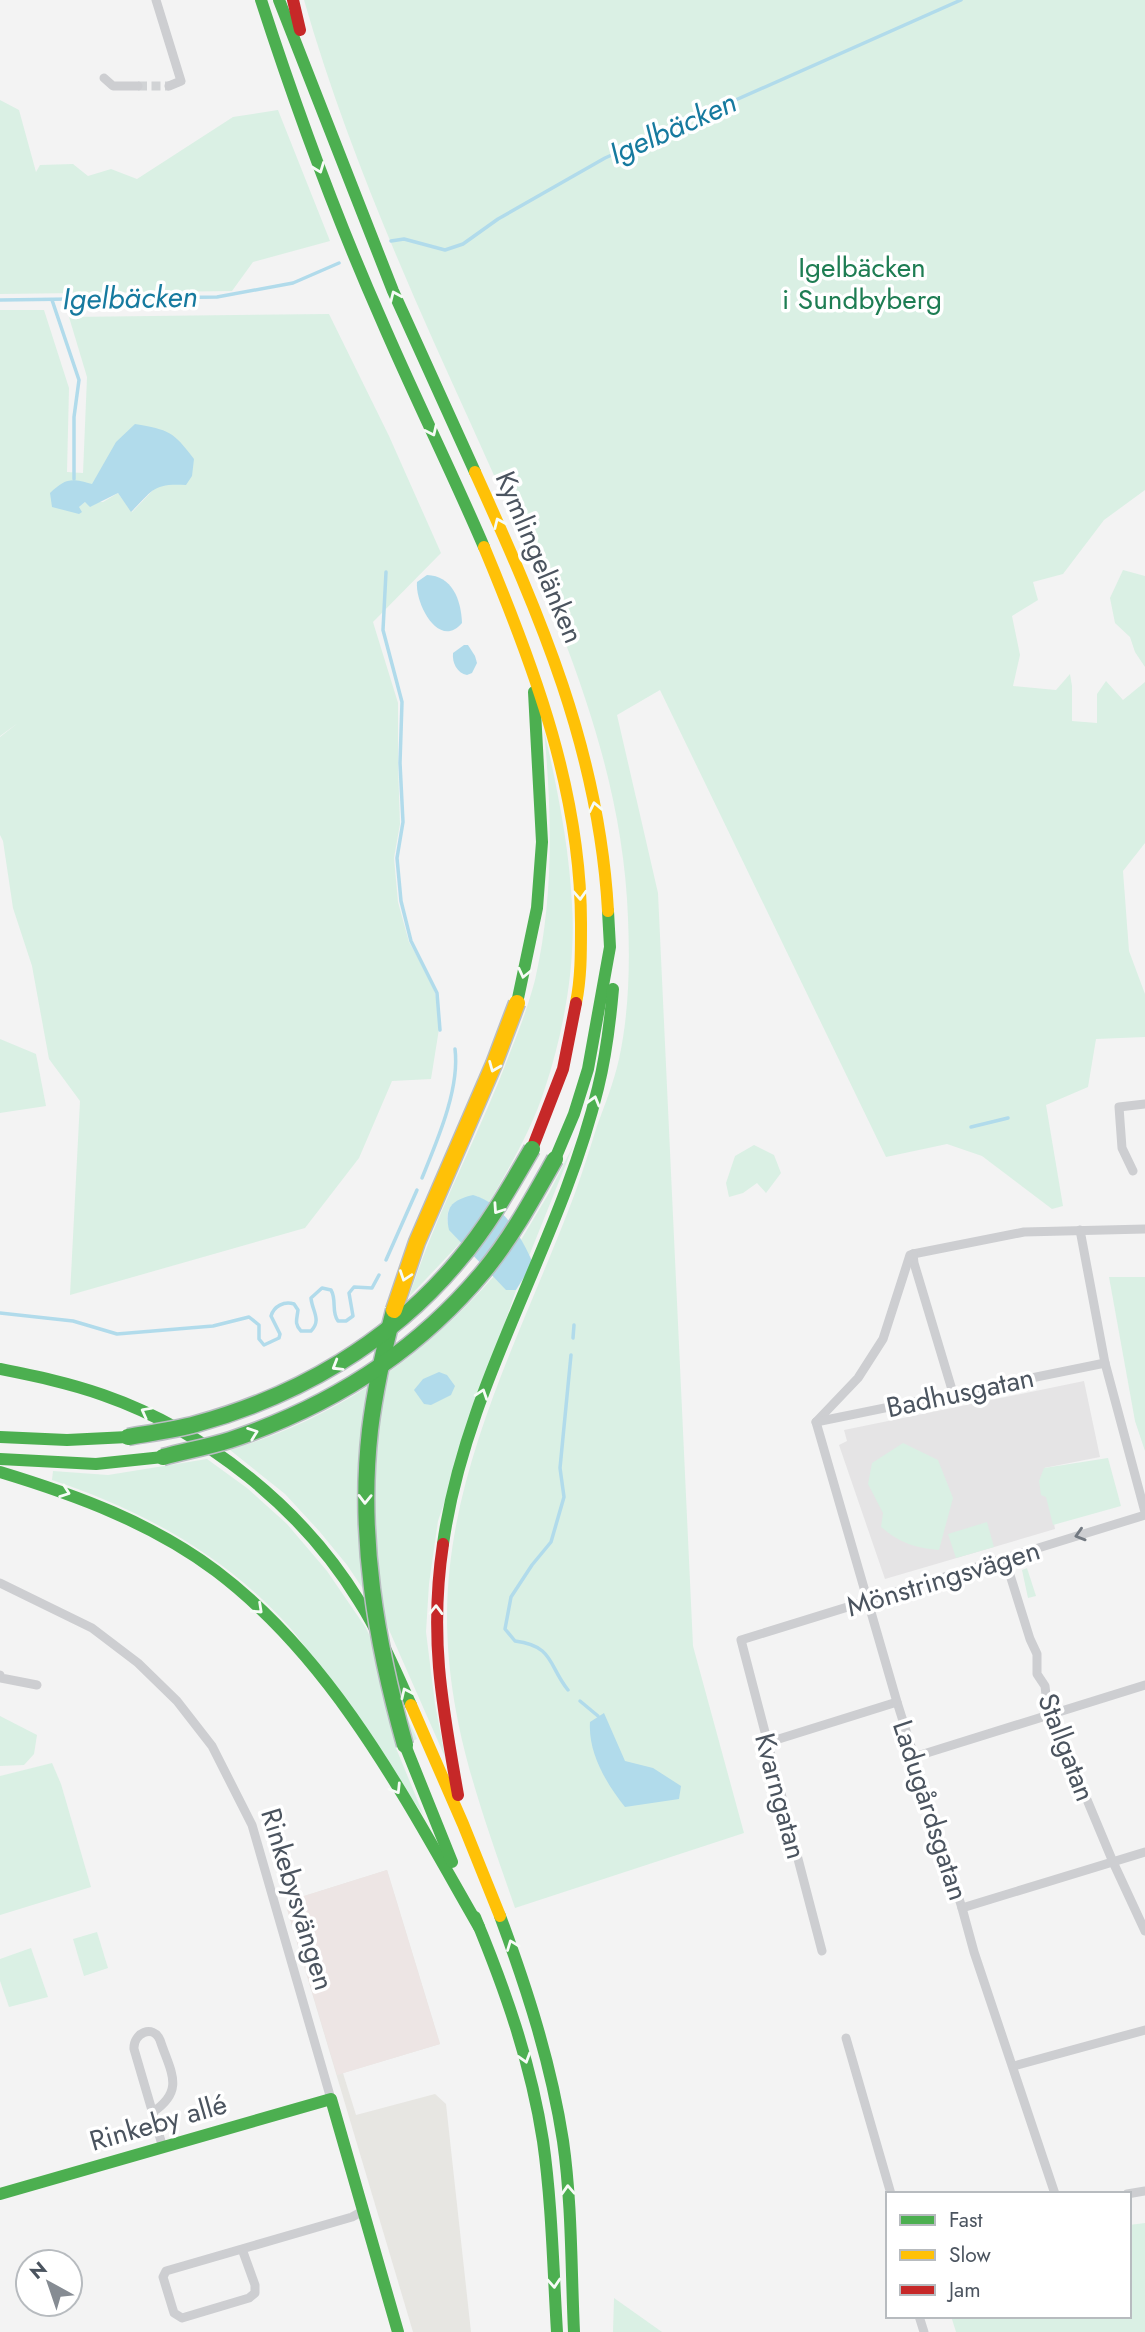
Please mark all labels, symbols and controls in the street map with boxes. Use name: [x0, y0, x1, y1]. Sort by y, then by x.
water label: Igelbäcken: [602, 80, 743, 175]
one-way arrow: [311, 161, 325, 173]
park label: Igelbäcken i Sundbyberg: [782, 247, 942, 320]
water label: Igelbäcken: [62, 275, 198, 320]
one-way arrow: [390, 291, 404, 303]
one-way arrow: [424, 424, 438, 436]
street label: Kymlingelänken: [485, 465, 594, 649]
one-way arrow: [493, 517, 507, 530]
one-way arrow: [589, 801, 604, 813]
one-way arrow: [573, 890, 588, 901]
one-way arrow: [518, 967, 533, 979]
one-way arrow: [489, 1060, 503, 1072]
one-way arrow: [586, 1096, 600, 1108]
one-way arrow: [494, 1201, 507, 1214]
one-way arrow: [399, 1269, 413, 1281]
street label: Badhusgatan: [882, 1357, 1038, 1428]
one-way arrow: [331, 1358, 344, 1371]
one-way arrow: [474, 1388, 488, 1401]
one-way arrow: [141, 1407, 153, 1421]
one-way arrow: [246, 1428, 258, 1442]
one-way arrow: [59, 1484, 71, 1498]
one-way arrow: [358, 1494, 373, 1505]
one-way arrow: [1074, 1527, 1086, 1542]
street label: Mönstringsvägen: [841, 1530, 1045, 1627]
one-way arrow: [250, 1600, 263, 1613]
one-way arrow: [428, 1604, 444, 1615]
street label: Stallgatan: [1027, 1687, 1106, 1807]
one-way arrow: [400, 1688, 414, 1700]
street label: Ladugårdsgatan: [882, 1715, 979, 1906]
street label: Kvarngatan: [744, 1729, 817, 1864]
one-way arrow: [388, 1781, 401, 1794]
street label: Rinkebysvängen: [250, 1803, 345, 1995]
one-way arrow: [506, 1939, 520, 1952]
one-way arrow: [516, 2052, 531, 2064]
street label: Rinkeby allé: [85, 2083, 232, 2162]
one-way arrow: [560, 2185, 575, 2196]
legend: [886, 2192, 1131, 2318]
text: Fast: [949, 2205, 982, 2235]
text: Slow: [949, 2240, 991, 2270]
north arrow: [14, 2248, 84, 2318]
text: N: [24, 2255, 53, 2286]
text: Jam: [946, 2275, 981, 2305]
one-way arrow: [546, 2278, 561, 2289]

